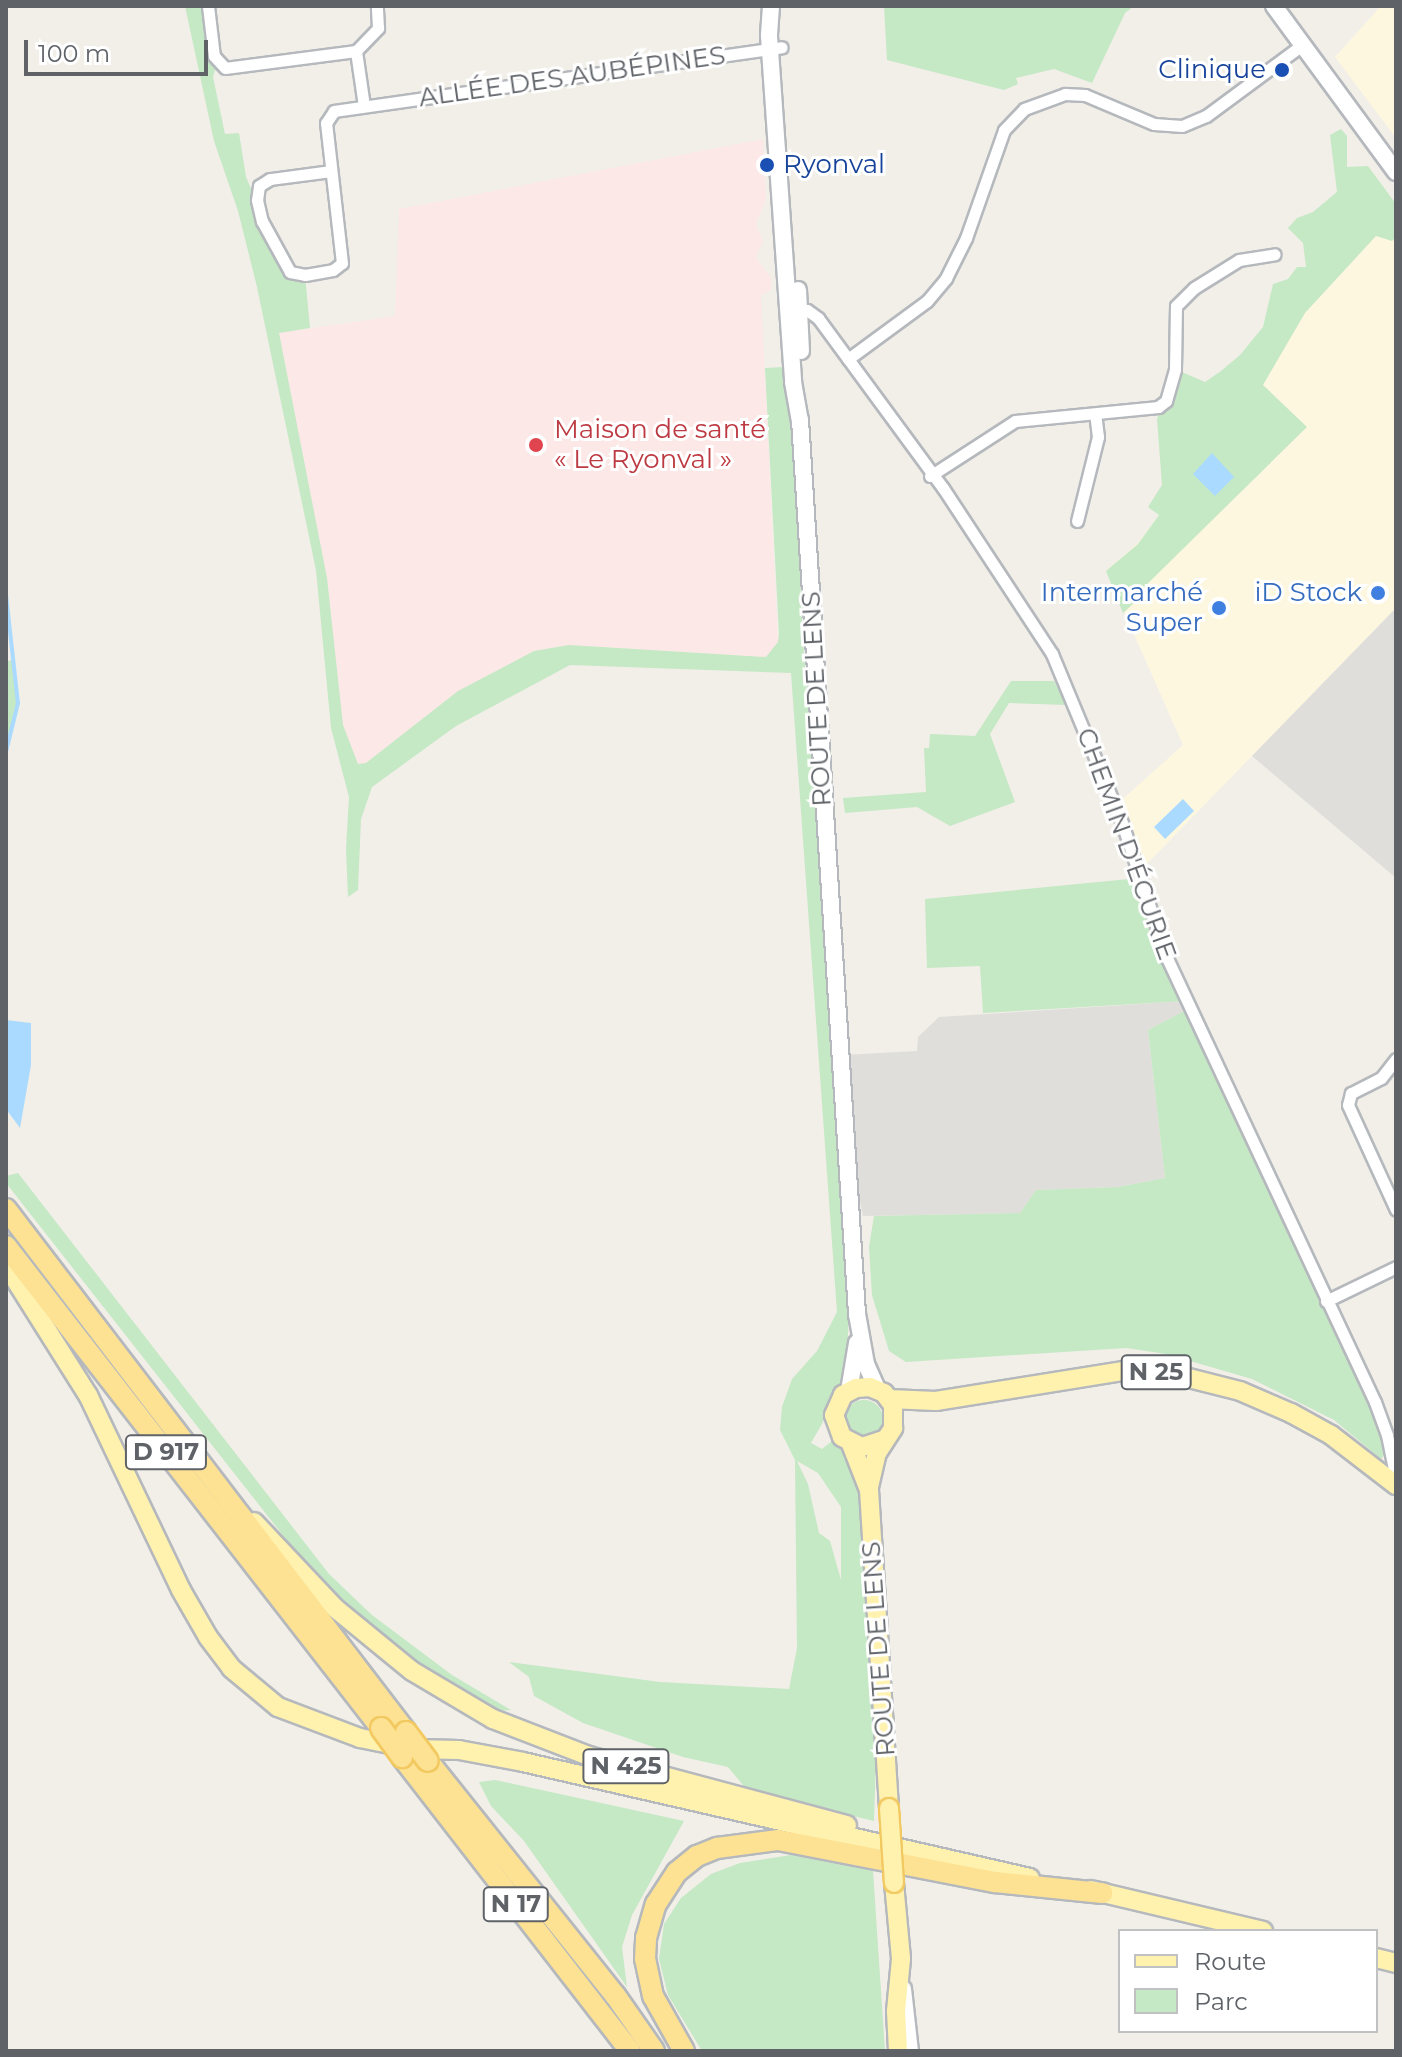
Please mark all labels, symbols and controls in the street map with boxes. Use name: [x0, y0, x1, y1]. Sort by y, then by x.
scale bar: [28, 24, 212, 74]
text: 100 m: [38, 39, 110, 68]
street label: ALLÉE DES AUBÉPINES: [417, 40, 727, 114]
place label: Clinique: [1158, 54, 1266, 86]
marker: Clinique: [1273, 61, 1291, 79]
place label: Ryonval: [783, 149, 885, 181]
marker: Ryonval: [758, 156, 776, 174]
place label: Maison de santé « Le Ryonval »: [554, 414, 766, 476]
marker: Maison de santé « Le Ryonval »: [525, 434, 547, 456]
place label: Intermarché Super: [1041, 577, 1203, 638]
place label: iD Stock: [1254, 577, 1362, 609]
marker: iD Stock: [1369, 584, 1387, 602]
street label: ROUTE DE LENS: [796, 591, 838, 807]
marker: Intermarché Super: [1210, 599, 1228, 617]
street label: CHEMIN D'ÉCURIE: [1070, 724, 1182, 964]
road number: N 25: [1120, 1352, 1192, 1392]
road number: D 917: [124, 1432, 208, 1472]
street label: ROUTE DE LENS: [856, 1540, 902, 1758]
road number: N 425: [582, 1746, 670, 1786]
road number: N 17: [482, 1884, 550, 1924]
legend: [1118, 1929, 1378, 2033]
text: Route: [1194, 1947, 1266, 1976]
text: Parc: [1194, 1987, 1248, 2016]

